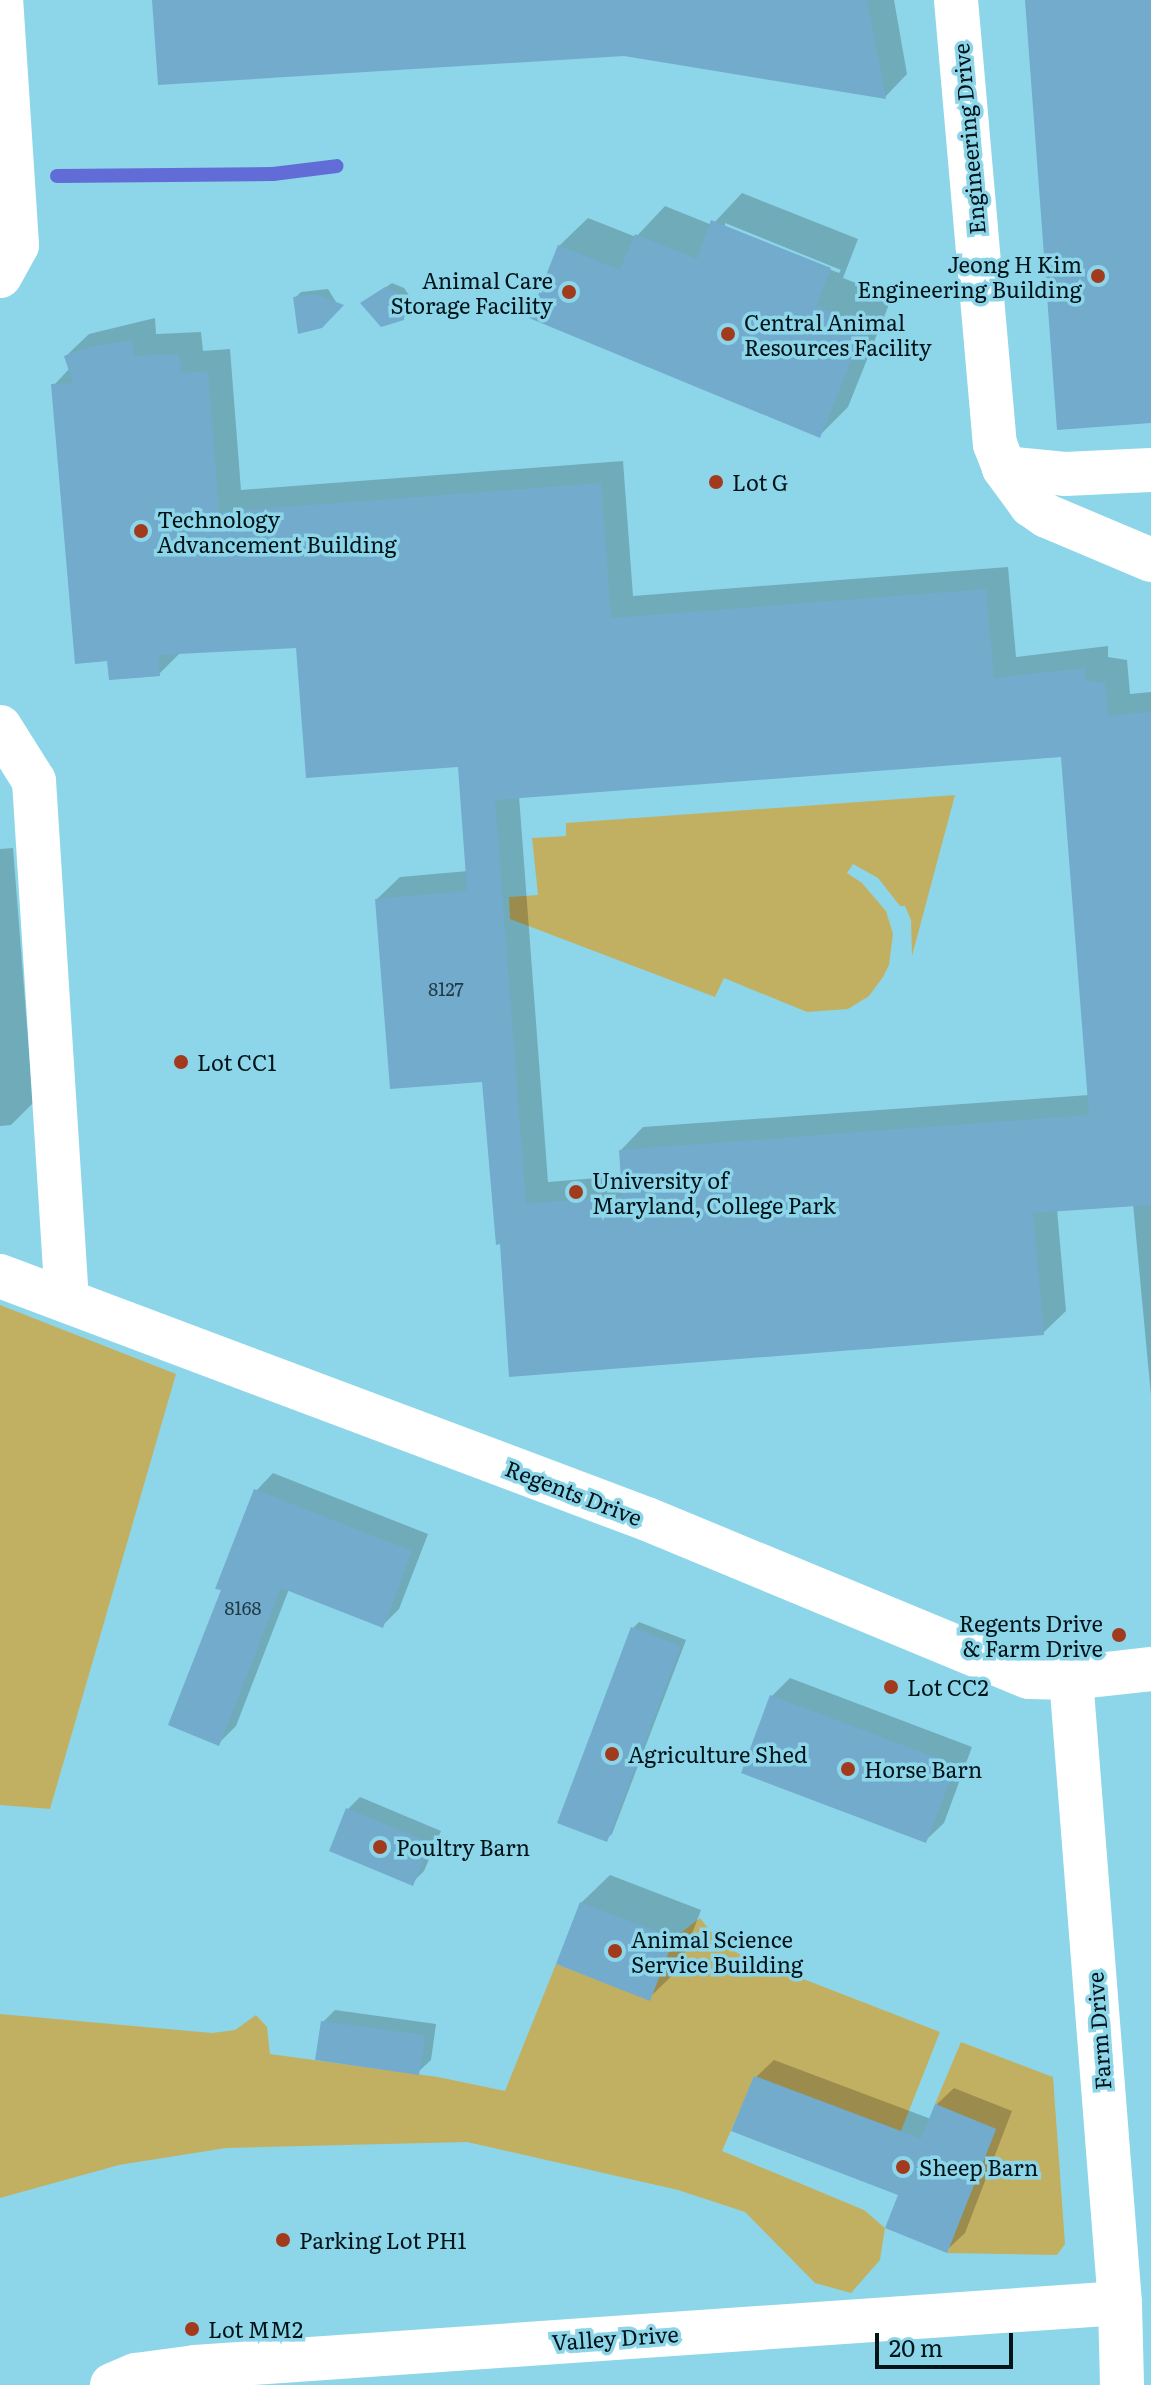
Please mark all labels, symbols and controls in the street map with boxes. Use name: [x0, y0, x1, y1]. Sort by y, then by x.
street label: Engineering Drive: [946, 42, 990, 236]
place label: Jeong H Kim Engineering Building: [857, 250, 1082, 302]
place label: Animal Care Storage Facility: [391, 266, 553, 318]
marker: Jeong H Kim Engineering Building: [1089, 267, 1107, 285]
marker: Animal Care Storage Facility: [560, 283, 578, 301]
place label: Central Animal Resources Facility: [744, 308, 932, 360]
marker: Central Animal Resources Facility: [719, 325, 737, 343]
place label: Lot G: [732, 469, 788, 495]
marker: Lot G: [707, 473, 725, 491]
place label: Technology Advancement Building: [157, 505, 397, 556]
marker: Technology Advancement Building: [132, 522, 150, 540]
house number: 8127: [428, 978, 464, 1000]
place label: Lot CC1: [197, 1049, 276, 1075]
marker: Lot CC1: [172, 1053, 190, 1071]
place label: University of Maryland, College Park: [592, 1166, 836, 1218]
marker: University of Maryland, College Park: [567, 1183, 585, 1201]
street label: Regents Drive: [502, 1454, 646, 1530]
house number: 8168: [225, 1597, 261, 1619]
place label: Regents Drive & Farm Drive: [959, 1609, 1103, 1660]
marker: Regents Drive & Farm Drive: [1110, 1626, 1128, 1644]
place label: Lot CC2: [907, 1674, 989, 1700]
marker: Lot CC2: [882, 1678, 900, 1696]
place label: Agriculture Shed: [628, 1741, 807, 1767]
marker: Agriculture Shed: [603, 1745, 621, 1763]
place label: Horse Barn: [864, 1756, 982, 1782]
marker: Horse Barn: [839, 1760, 857, 1778]
place label: Poultry Barn: [396, 1834, 530, 1860]
marker: Poultry Barn: [371, 1838, 389, 1856]
place label: Animal Science Service Building: [631, 1925, 803, 1976]
marker: Animal Science Service Building: [606, 1942, 624, 1960]
street label: Farm Drive: [1081, 1971, 1115, 2091]
place label: Sheep Barn: [919, 2154, 1038, 2180]
marker: Sheep Barn: [894, 2158, 912, 2176]
place label: Parking Lot PH1: [299, 2227, 466, 2253]
marker: Parking Lot PH1: [274, 2231, 292, 2249]
place label: Lot MM2: [208, 2316, 303, 2342]
scale bar: [879, 2317, 1017, 2367]
street label: Valley Drive: [551, 2319, 679, 2355]
marker: Lot MM2: [183, 2320, 201, 2338]
text: 20 m: [889, 2329, 943, 2364]

